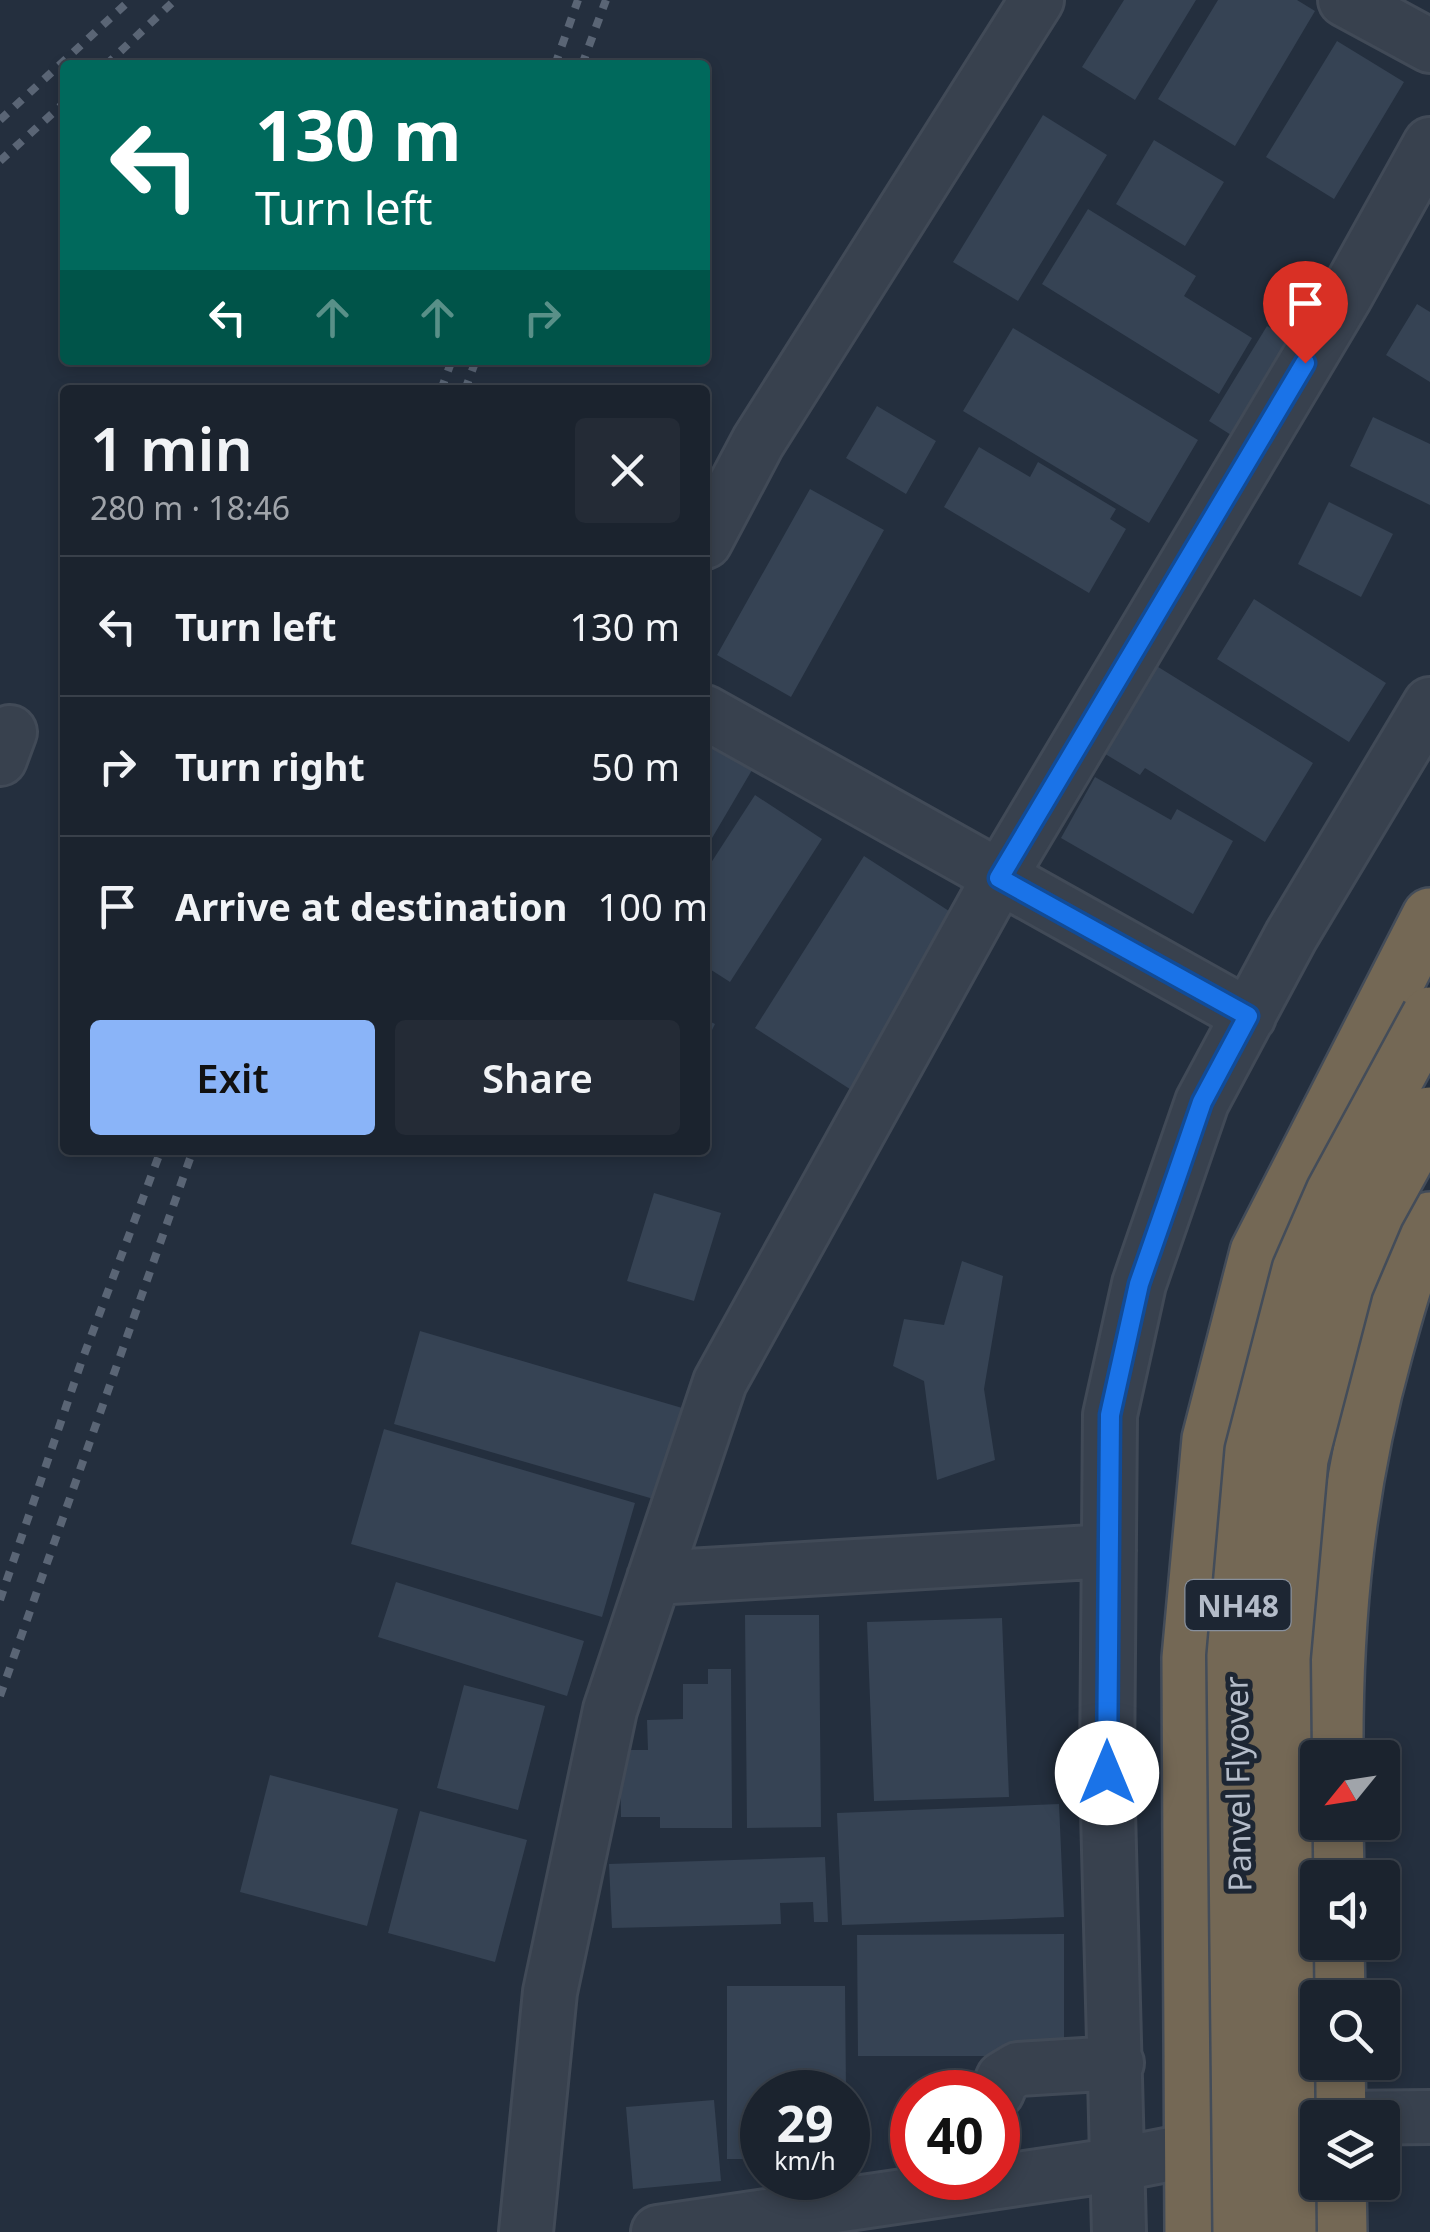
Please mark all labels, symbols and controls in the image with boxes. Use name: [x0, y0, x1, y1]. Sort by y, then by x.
text: 130 m: [255, 86, 462, 182]
icon: left: [90, 100, 220, 230]
text: Turn left: [255, 177, 432, 238]
pin: [1263, 261, 1348, 364]
icon: arrive: [1278, 276, 1333, 331]
icon: left: [200, 290, 255, 345]
icon: ahead: [305, 290, 360, 345]
icon: ahead: [410, 290, 465, 345]
icon: right: [515, 290, 570, 345]
text: 1 min: [90, 407, 253, 489]
button: close: [575, 418, 680, 523]
text: 280 m · 18:46: [90, 486, 290, 529]
icon: left: [90, 599, 145, 654]
text: Turn left: [175, 600, 337, 652]
text: 130 m: [569, 600, 680, 652]
icon: right: [90, 739, 145, 794]
text: Turn right: [175, 740, 365, 792]
text: 50 m: [591, 740, 680, 792]
icon: arrive: [90, 879, 145, 934]
text: Arrive at destination: [175, 880, 567, 932]
text: 100 m: [597, 880, 708, 932]
button: Exit: [90, 1020, 375, 1135]
button: Share: [395, 1020, 680, 1135]
road number: NH48: [1186, 1580, 1290, 1630]
street label: Panvel Flyover: [1214, 1676, 1260, 1892]
position arrow: [1055, 1721, 1159, 1825]
north arrow: [1300, 1740, 1400, 1840]
map controls: [1300, 1740, 1400, 2200]
button: sound: [1300, 1860, 1400, 1960]
button: search: [1300, 1980, 1400, 2080]
speed limit sign: 40: [890, 2070, 1020, 2200]
text: 29: [776, 2089, 834, 2157]
button: layers: [1300, 2100, 1400, 2200]
text: km/h: [774, 2143, 836, 2177]

